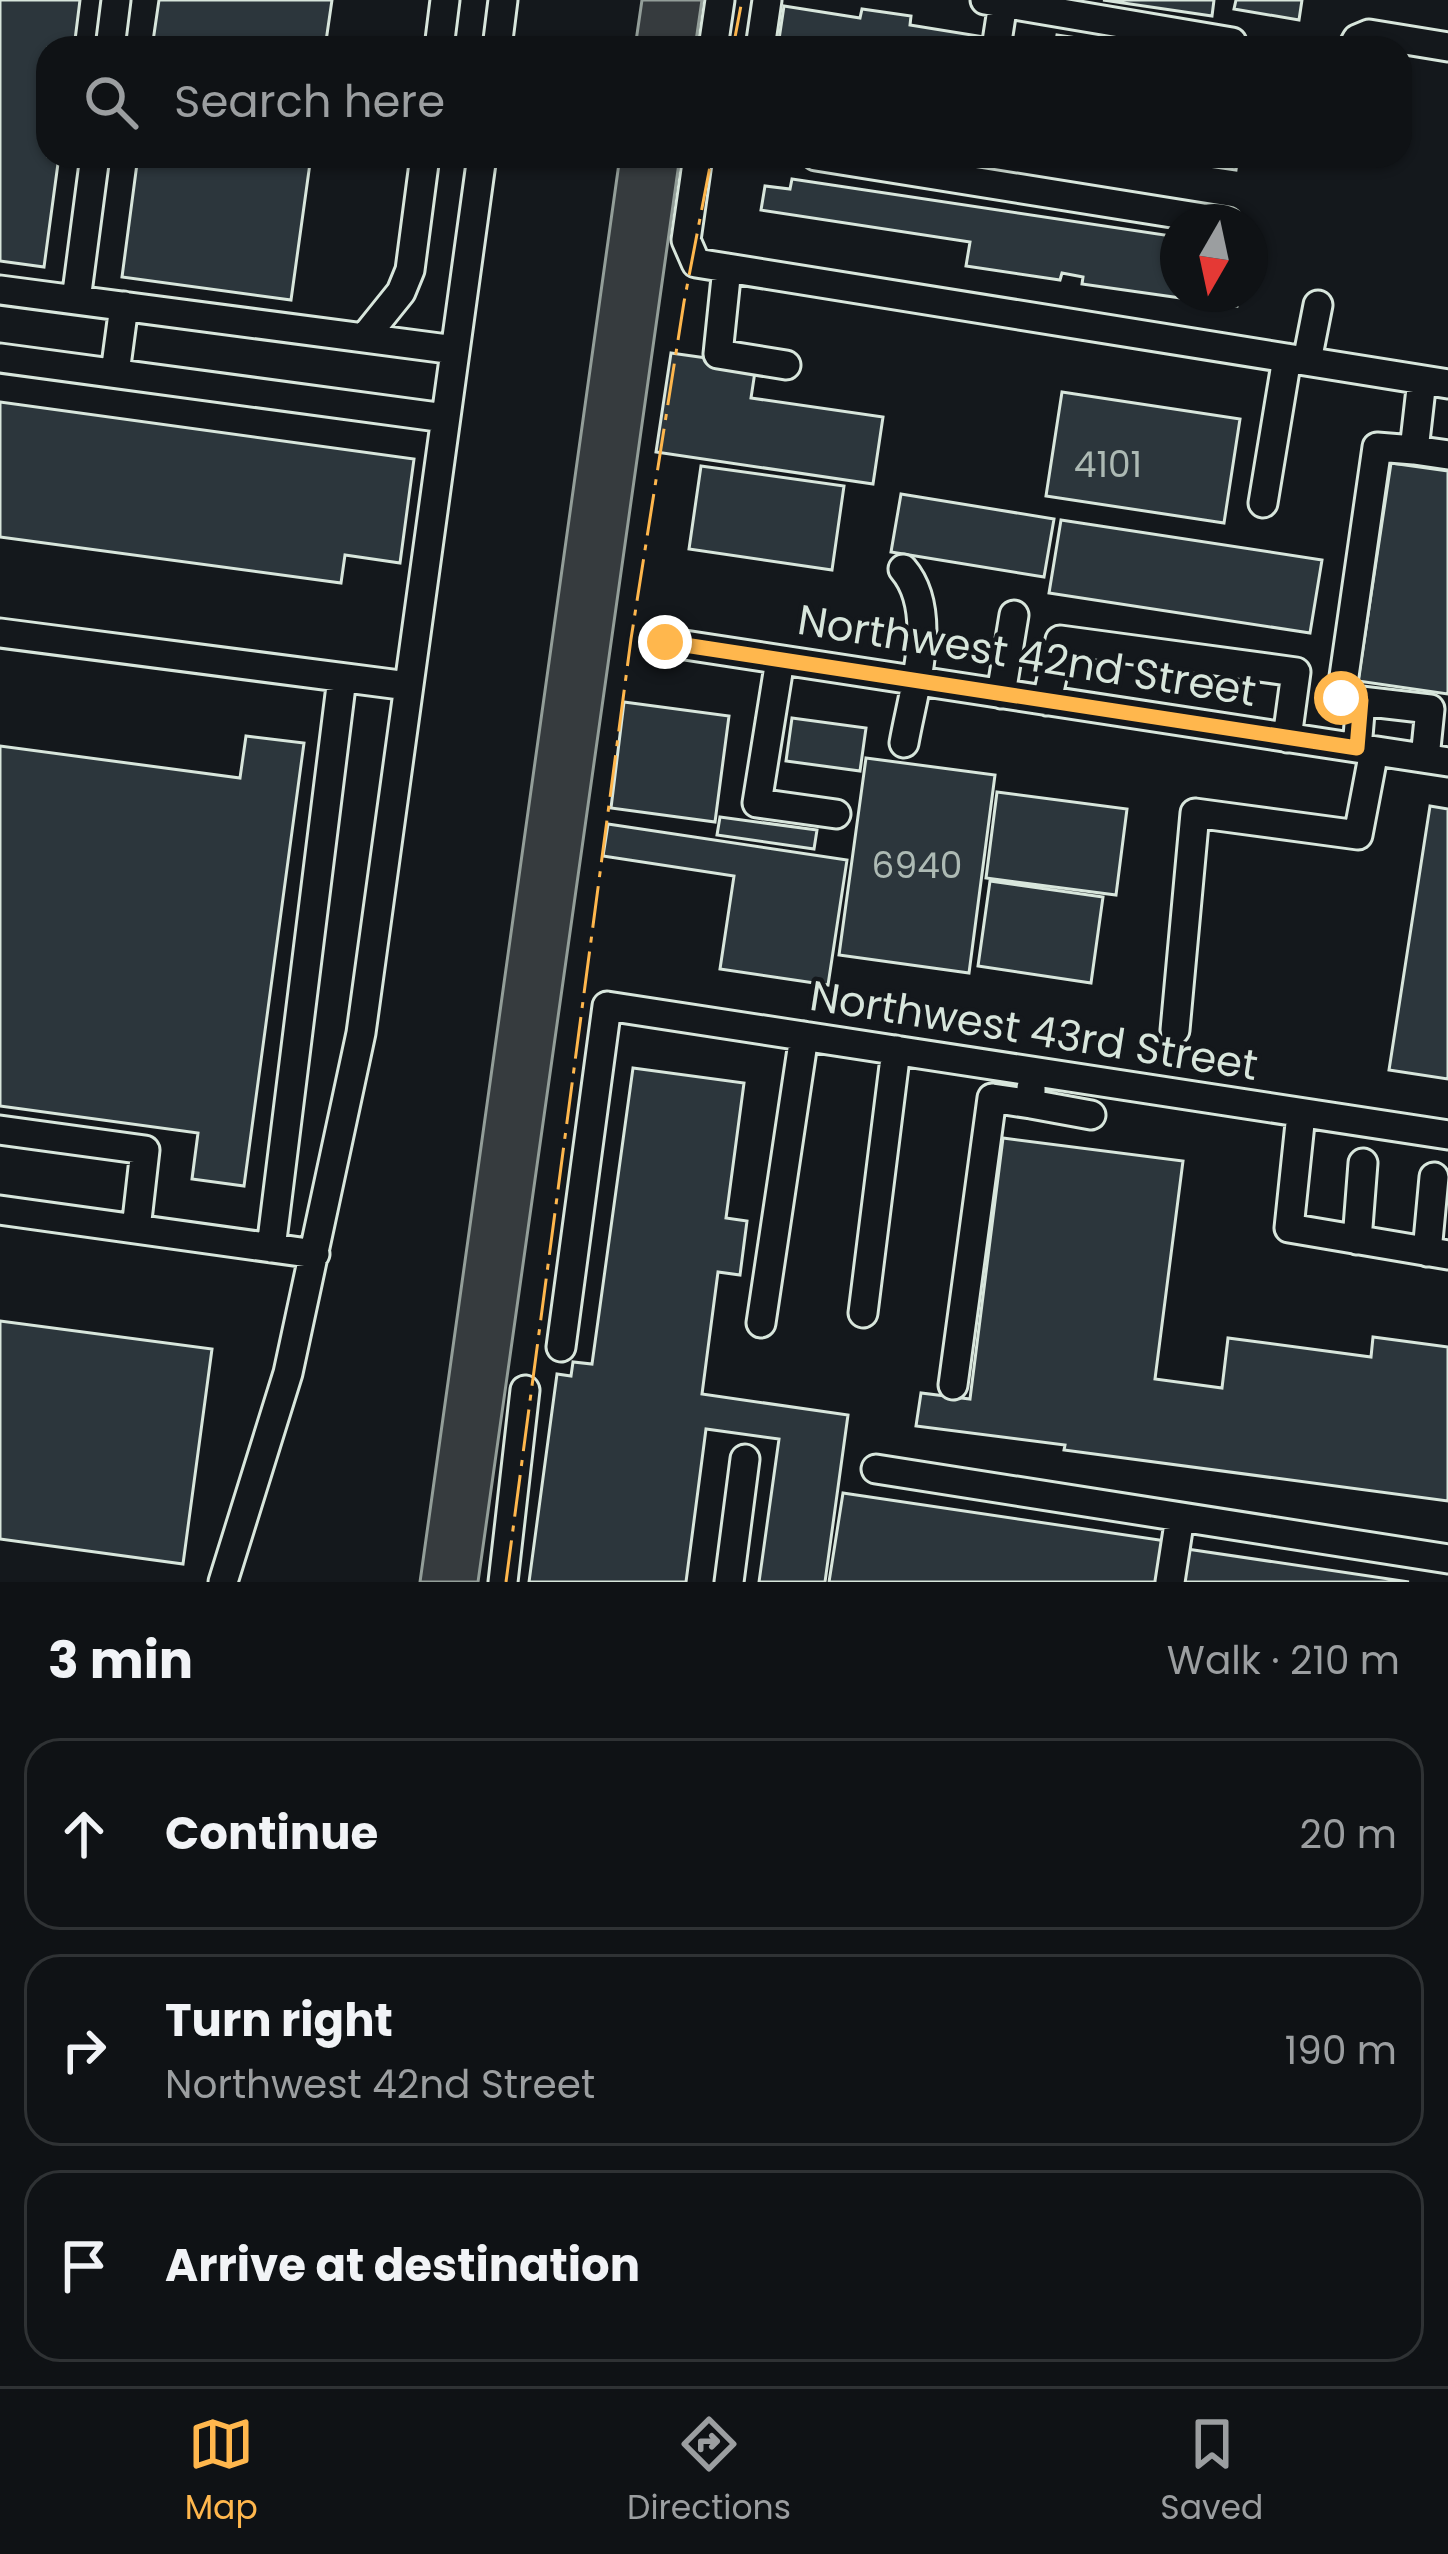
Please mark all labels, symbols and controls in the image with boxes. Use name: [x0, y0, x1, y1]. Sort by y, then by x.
search box: [36, 36, 1412, 168]
icon: search: [78, 69, 144, 135]
text: Search here: [174, 70, 445, 133]
north arrow: [1160, 204, 1268, 312]
house number: 4101: [1074, 439, 1142, 490]
street label: Northwest 42nd Street: [794, 590, 1260, 721]
route end: [638, 615, 692, 669]
route start: [1314, 671, 1368, 725]
house number: 6940: [872, 840, 962, 891]
street label: Northwest 43rd Street: [806, 966, 1262, 1095]
text: 3 min: [48, 1624, 193, 1696]
text: Walk · 210 m: [1167, 1633, 1400, 1688]
icon: ahead: [51, 1801, 117, 1867]
text: Continue: [165, 1802, 378, 1865]
text: 20 m: [1299, 1807, 1397, 1862]
text: Turn right: [165, 1989, 393, 2052]
icon: right: [51, 2017, 117, 2083]
text: 190 m: [1285, 2023, 1397, 2078]
text: Northwest 42nd Street: [165, 2057, 595, 2112]
icon: arrive: [51, 2233, 117, 2299]
text: Arrive at destination: [165, 2234, 640, 2297]
tab: Map: [185, 2411, 258, 2533]
tab: Directions: [627, 2411, 791, 2533]
tab: Saved: [1160, 2411, 1263, 2533]

